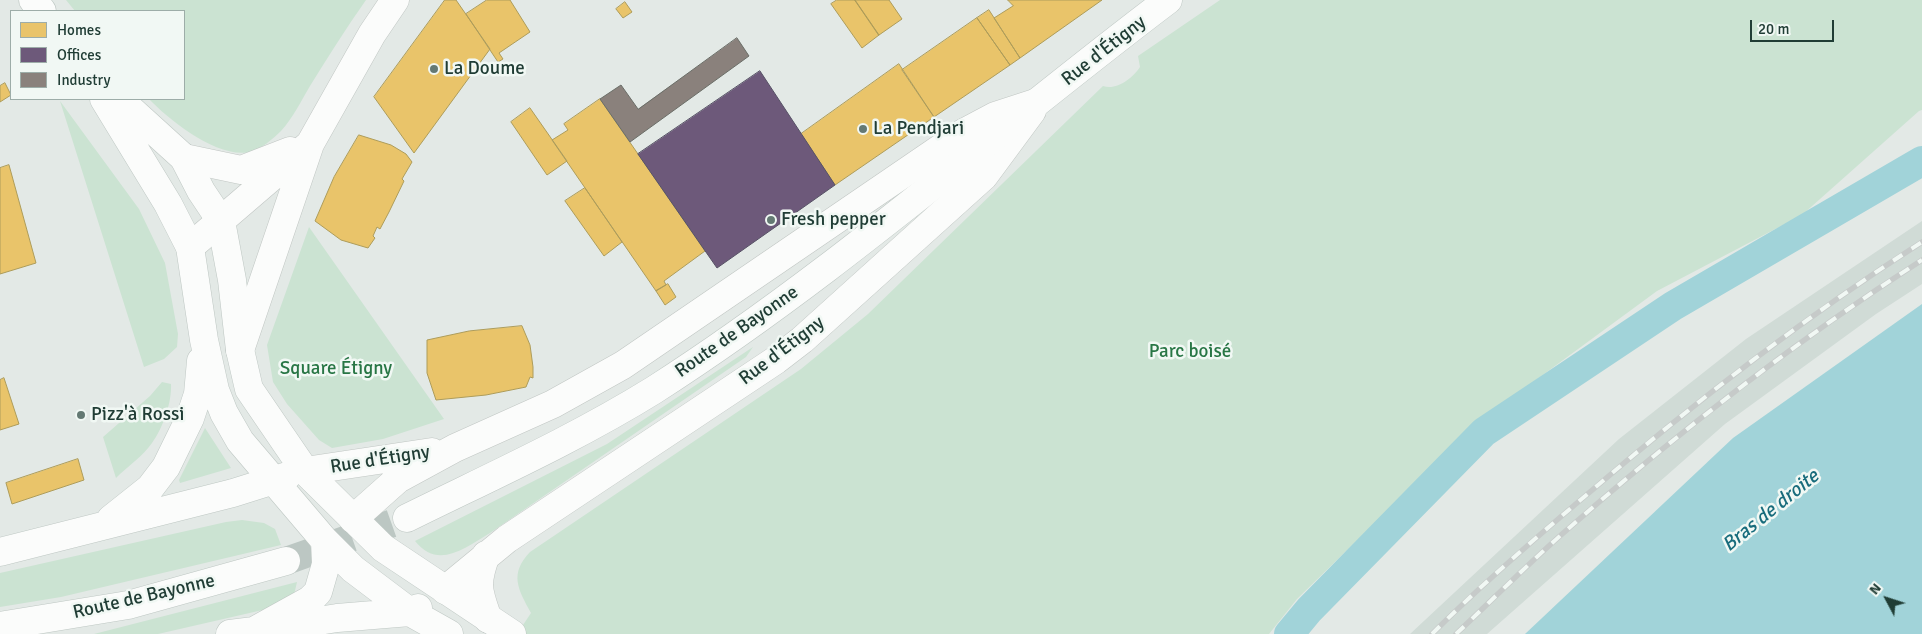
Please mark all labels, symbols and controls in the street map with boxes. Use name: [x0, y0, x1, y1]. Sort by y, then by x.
legend: [10, 10, 185, 100]
scale bar: [1752, 10, 1836, 42]
street label: Rue d'Étigny: [1057, 11, 1151, 91]
text: 20 m: [1758, 20, 1789, 38]
text: Homes: [57, 21, 101, 39]
text: Offices: [57, 46, 101, 64]
place label: La Doume: [444, 58, 525, 80]
marker: La Doume: [428, 63, 440, 75]
text: Industry: [57, 71, 110, 89]
place label: La Pendjari: [873, 118, 964, 140]
marker: La Pendjari: [857, 123, 869, 135]
place label: Fresh pepper: [781, 209, 886, 231]
marker: Fresh pepper: [765, 214, 777, 226]
street label: Route de Bayonne: [671, 281, 803, 383]
street label: Rue d'Étigny: [735, 312, 829, 390]
park label: Parc boisé: [1149, 341, 1231, 363]
park label: Square Étigny: [280, 358, 392, 380]
place label: Pizz'à Rossi: [91, 404, 184, 426]
marker: Pizz'à Rossi: [75, 409, 87, 421]
street label: Rue d'Étigny: [329, 441, 431, 479]
water label: Bras de droite: [1718, 465, 1824, 557]
street label: Route de Bayonne: [71, 570, 217, 624]
north arrow: [1862, 574, 1912, 624]
text: N: [1865, 580, 1885, 598]

